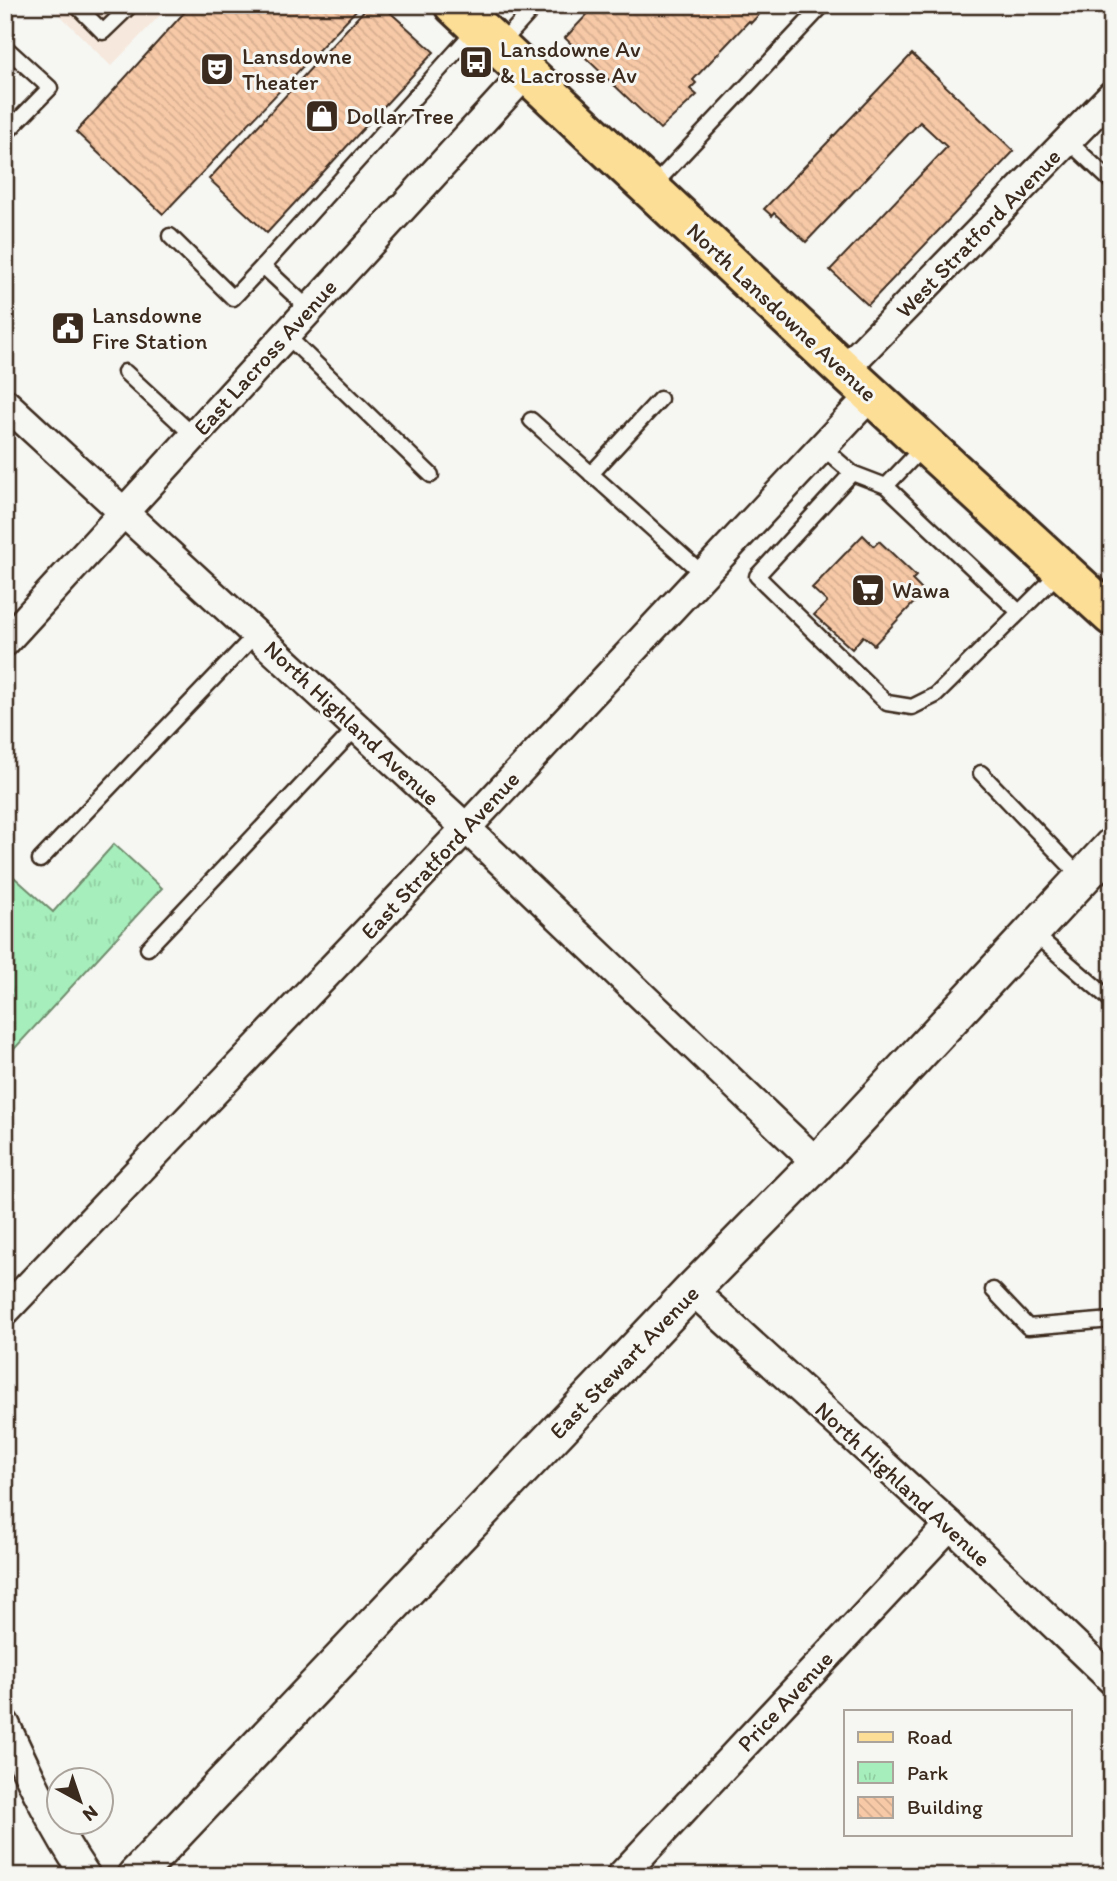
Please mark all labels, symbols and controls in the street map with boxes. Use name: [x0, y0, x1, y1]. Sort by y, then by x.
place label: Lansdowne Av & Lacrosse Av: [500, 35, 641, 89]
place label: Lansdowne Theater: [242, 42, 352, 96]
bus stop icon: Lansdowne Av & Lacrosse Av: [457, 43, 495, 81]
theatre icon: Lansdowne Theater: [198, 50, 236, 88]
shop icon: Dollar Tree: [303, 97, 341, 135]
place label: Dollar Tree: [346, 102, 454, 130]
street label: West Stratford Avenue: [890, 142, 1066, 324]
street label: North Lansdowne Avenue: [681, 217, 883, 407]
street label: East Lacross Avenue: [187, 273, 343, 441]
place label: Lansdowne Fire Station: [92, 301, 208, 355]
public building icon: Lansdowne Fire Station: [49, 309, 87, 347]
supermarket icon: Wawa: [849, 571, 887, 609]
place label: Wawa: [892, 576, 950, 604]
street label: North Highland Avenue: [258, 634, 446, 812]
street label: East Stratford Avenue: [355, 765, 525, 945]
street label: East Stewart Avenue: [543, 1279, 705, 1445]
street label: North Highland Avenue: [809, 1395, 997, 1573]
street label: Price Avenue: [731, 1645, 839, 1757]
legend: [844, 1710, 1072, 1836]
text: Road: [907, 1724, 953, 1749]
text: Park: [907, 1760, 949, 1785]
north arrow: [46, 1766, 116, 1836]
text: Building: [907, 1794, 983, 1819]
text: N: [78, 1801, 103, 1827]

